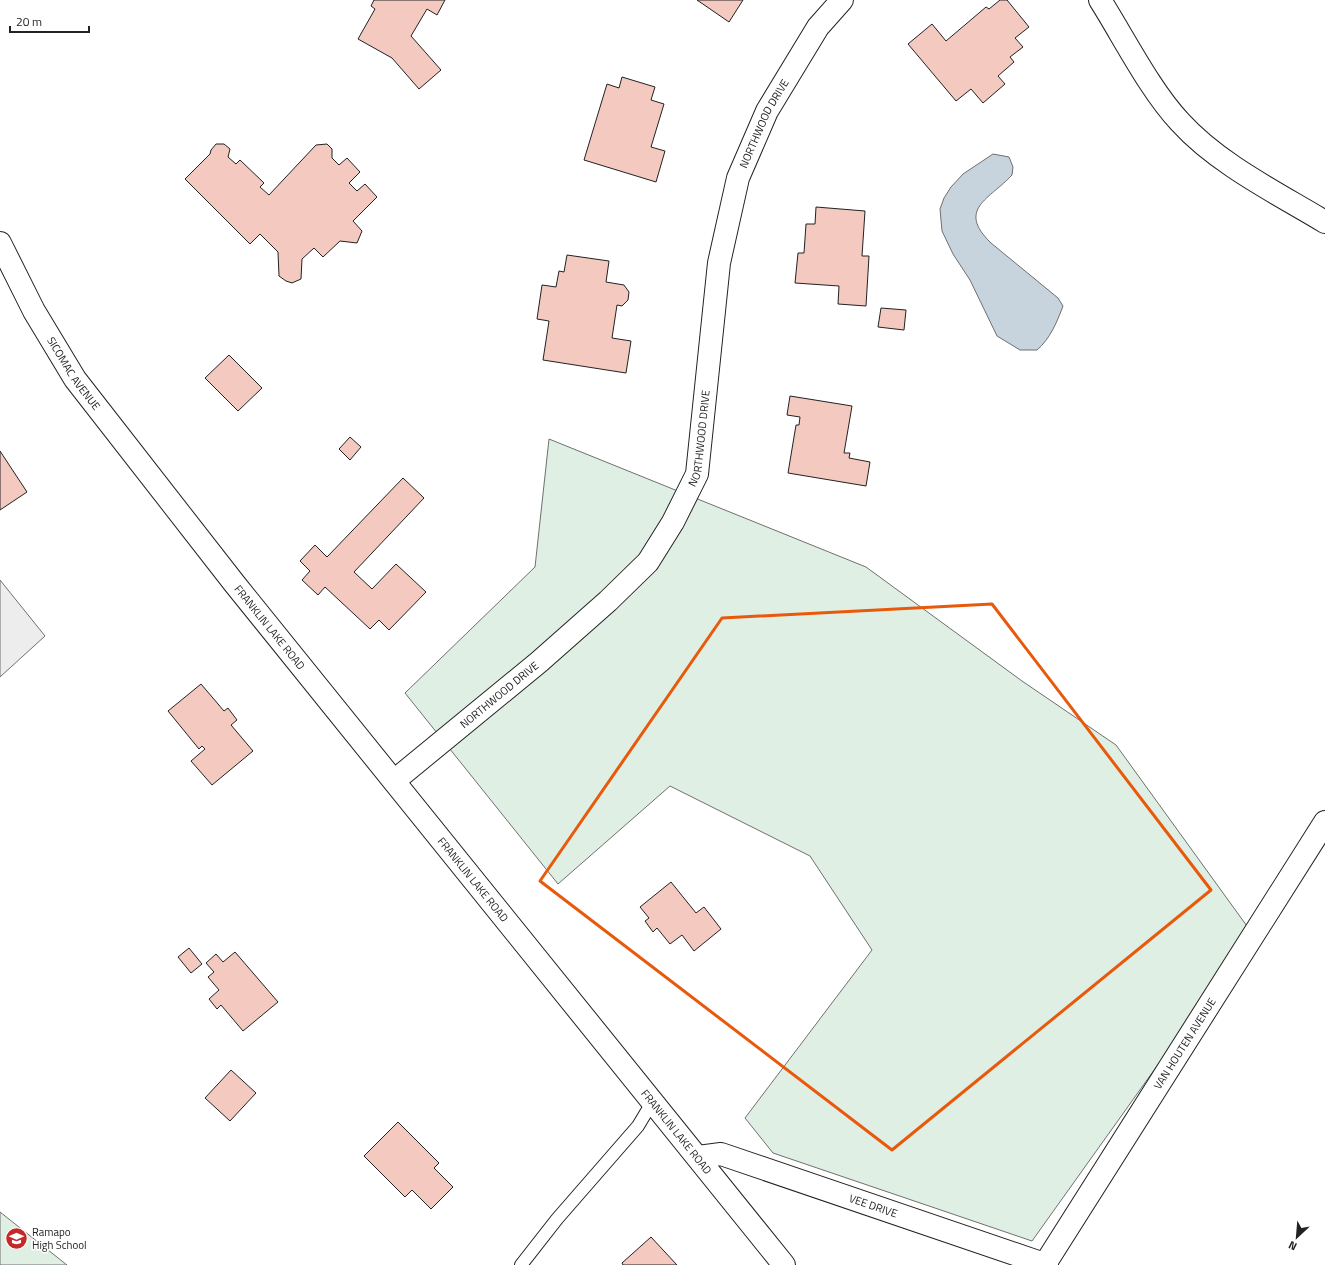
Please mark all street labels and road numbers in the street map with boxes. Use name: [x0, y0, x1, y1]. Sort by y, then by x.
street label: NORTHWOOD DRIVE: [735, 76, 793, 171]
street label: SICOMAC AVENUE: [43, 334, 104, 413]
street label: NORTHWOOD DRIVE: [684, 389, 714, 489]
street label: FRANKLIN LAKE ROAD: [231, 581, 309, 673]
street label: NORTHWOOD DRIVE: [456, 658, 542, 732]
street label: FRANKLIN LAKE ROAD: [434, 834, 512, 925]
street label: VAN HOUTEN AVENUE: [1150, 995, 1220, 1092]
street label: FRANKLIN LAKE ROAD: [637, 1086, 716, 1178]
street label: VEE DRIVE: [847, 1190, 900, 1221]

